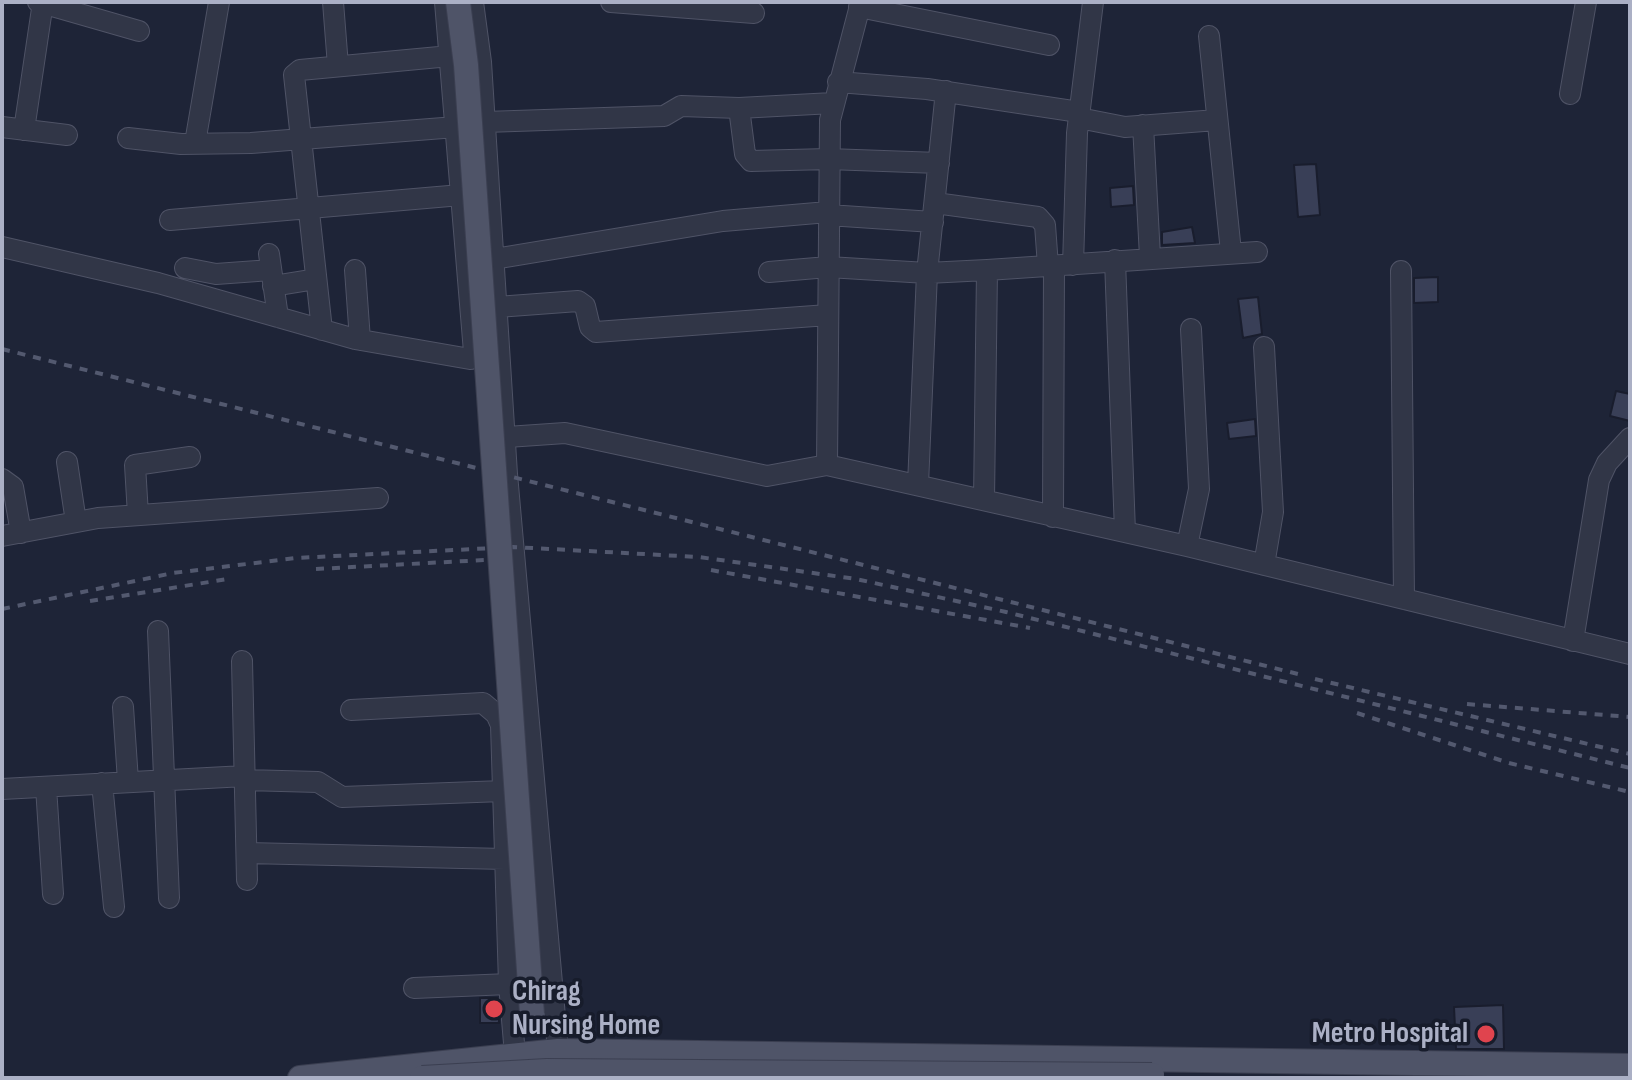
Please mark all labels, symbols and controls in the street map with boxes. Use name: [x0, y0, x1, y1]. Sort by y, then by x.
place label: Chirag Nursing Home: [512, 974, 660, 1044]
marker: Chirag Nursing Home: [483, 998, 505, 1020]
place label: Metro Hospital: [1312, 1016, 1468, 1052]
marker: Metro Hospital: [1475, 1023, 1497, 1045]

